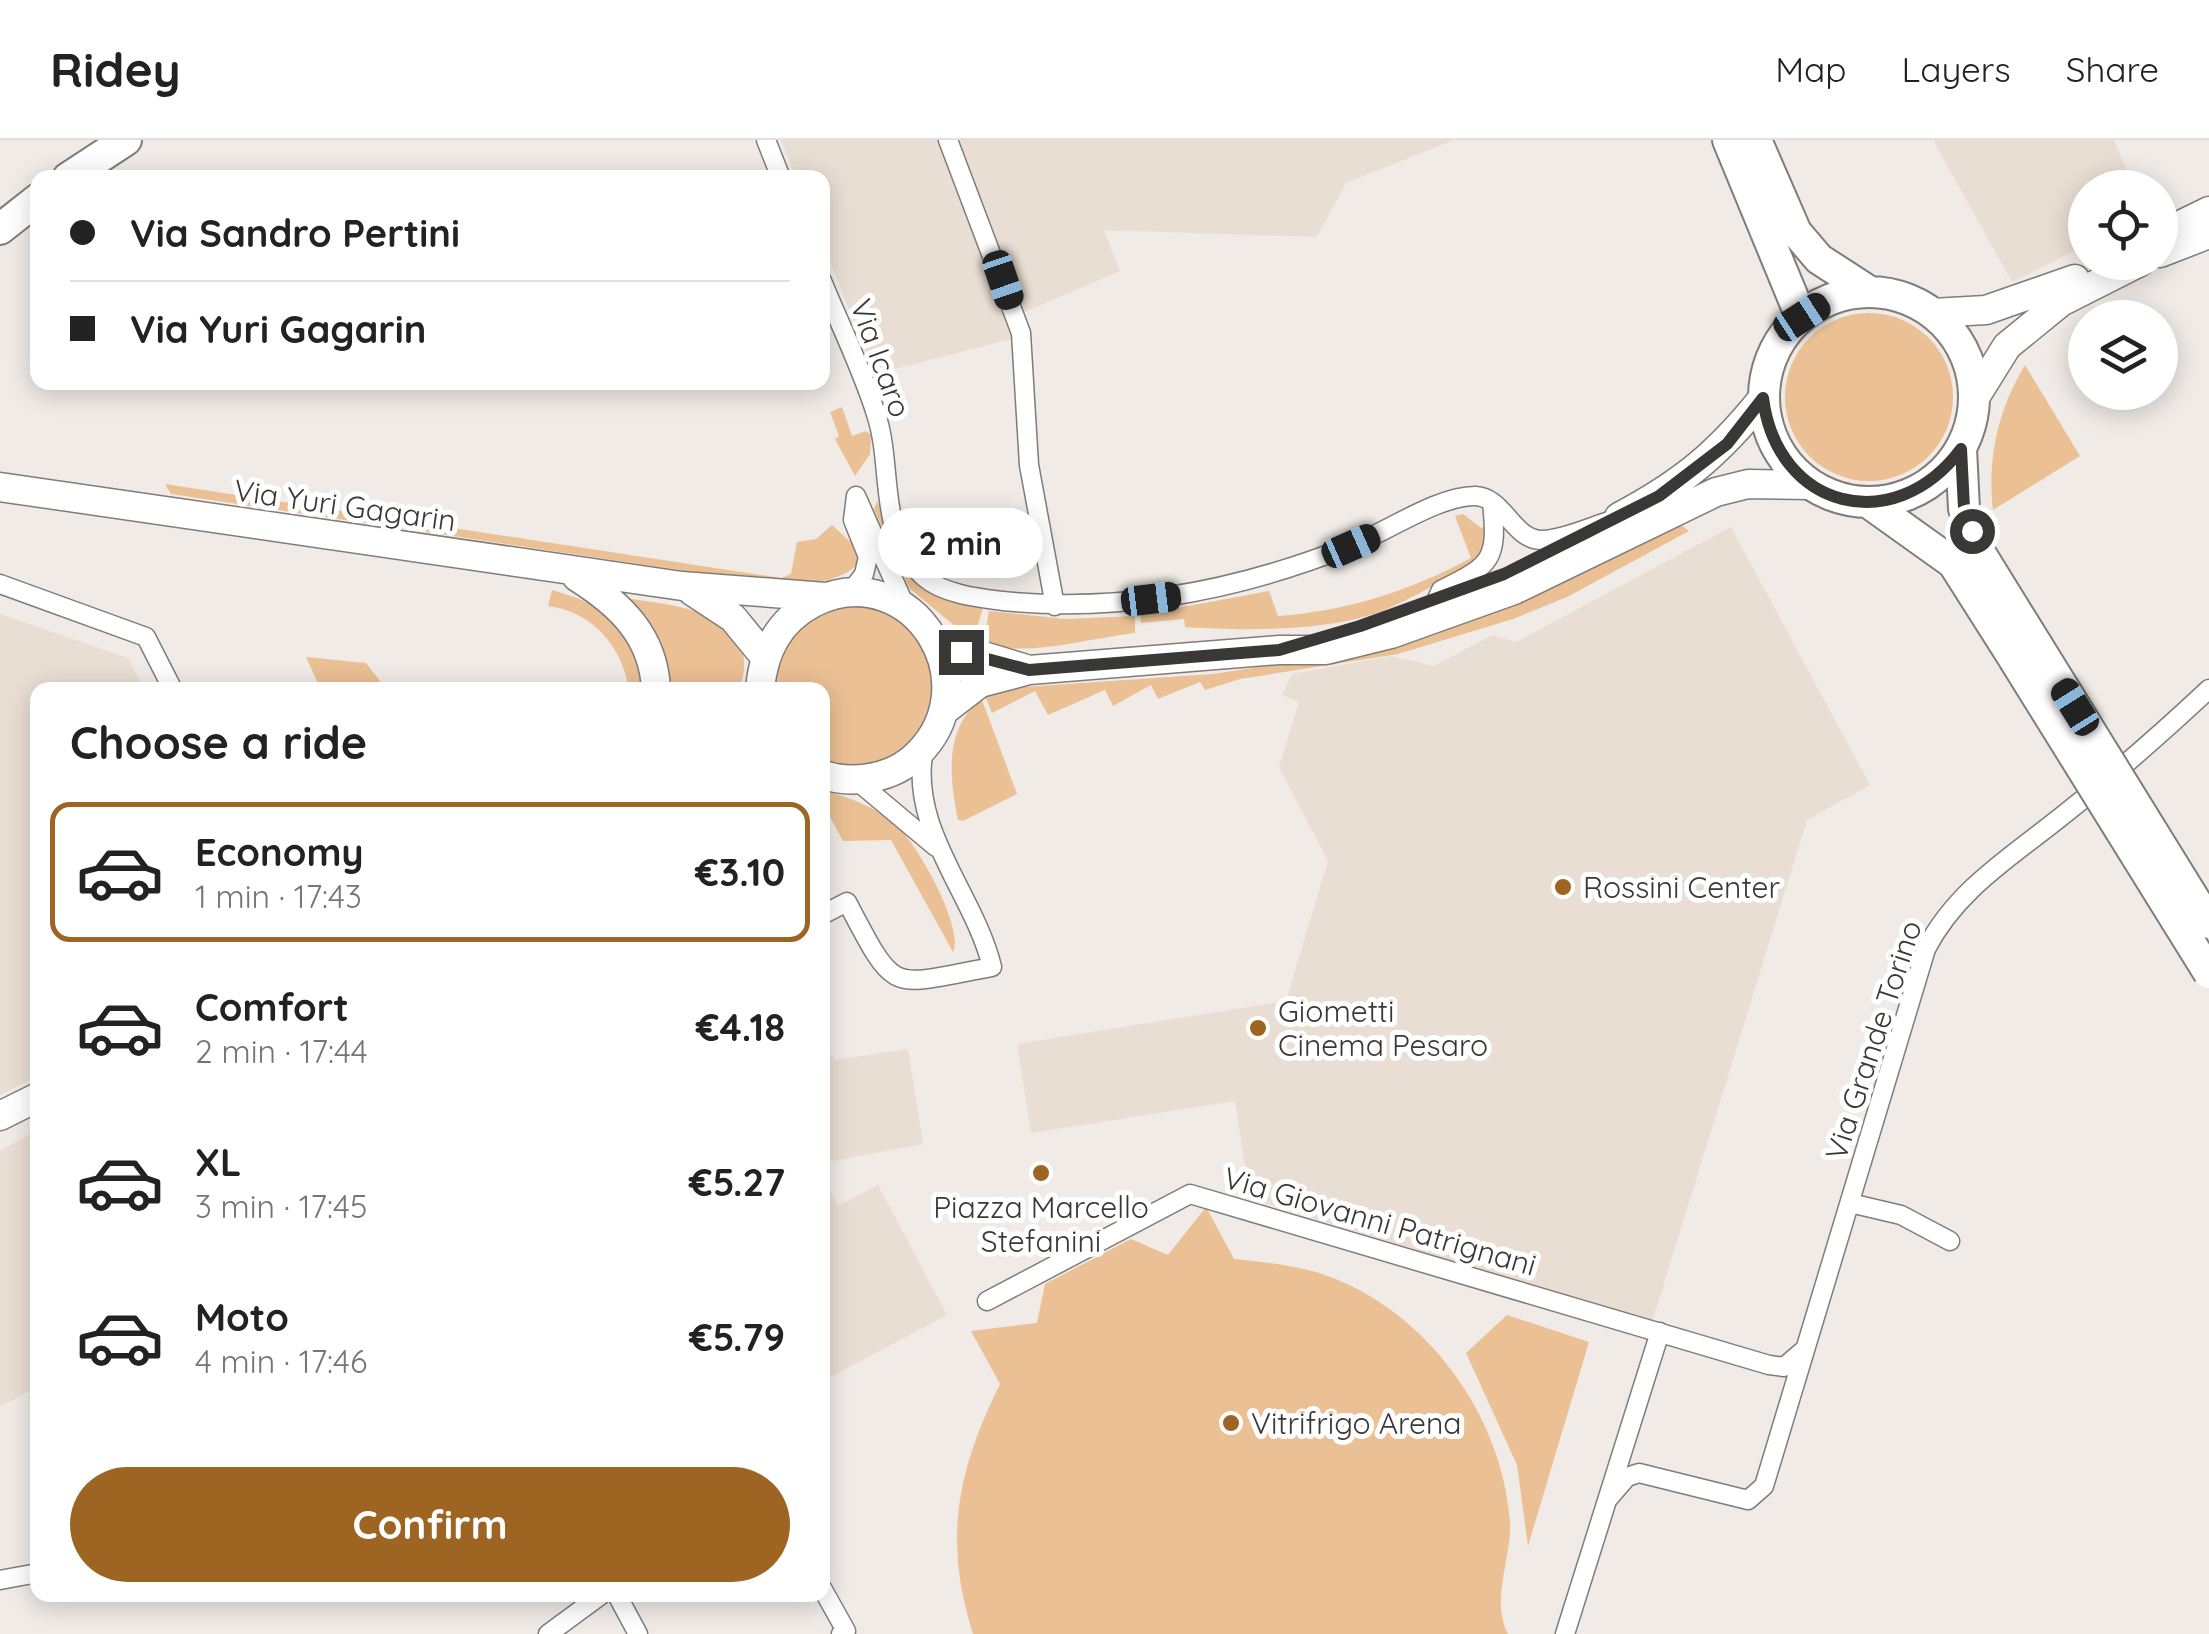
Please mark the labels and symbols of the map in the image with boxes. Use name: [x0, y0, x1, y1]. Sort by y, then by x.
car: [979, 247, 1027, 313]
car: [1769, 288, 1835, 346]
street label: Via Icaro: [842, 294, 920, 422]
street label: Via Yuri Gagarin: [232, 471, 458, 539]
callout: 2 min: [878, 507, 1044, 577]
route start: [1950, 509, 1995, 554]
car: [1317, 520, 1385, 572]
car: [1119, 580, 1183, 618]
route end: [939, 630, 984, 675]
car: [2046, 674, 2104, 740]
place label: Rossini Center: [1583, 868, 1780, 906]
marker: Rossini Center: [1552, 876, 1574, 898]
street label: Via Grande Torino: [1816, 915, 1930, 1165]
place label: Giometti Cinema Pesaro: [1278, 992, 1488, 1064]
marker: Giometti Cinema Pesaro: [1247, 1017, 1269, 1039]
street label: Via Giovanni Patrignani: [1219, 1158, 1541, 1284]
marker: Piazza Marcello Stefanini: [1030, 1162, 1052, 1184]
place label: Piazza Marcello Stefanini: [933, 1188, 1149, 1260]
place label: Vitrifrigo Arena: [1251, 1404, 1461, 1442]
marker: Vitrifrigo Arena: [1220, 1412, 1242, 1434]

